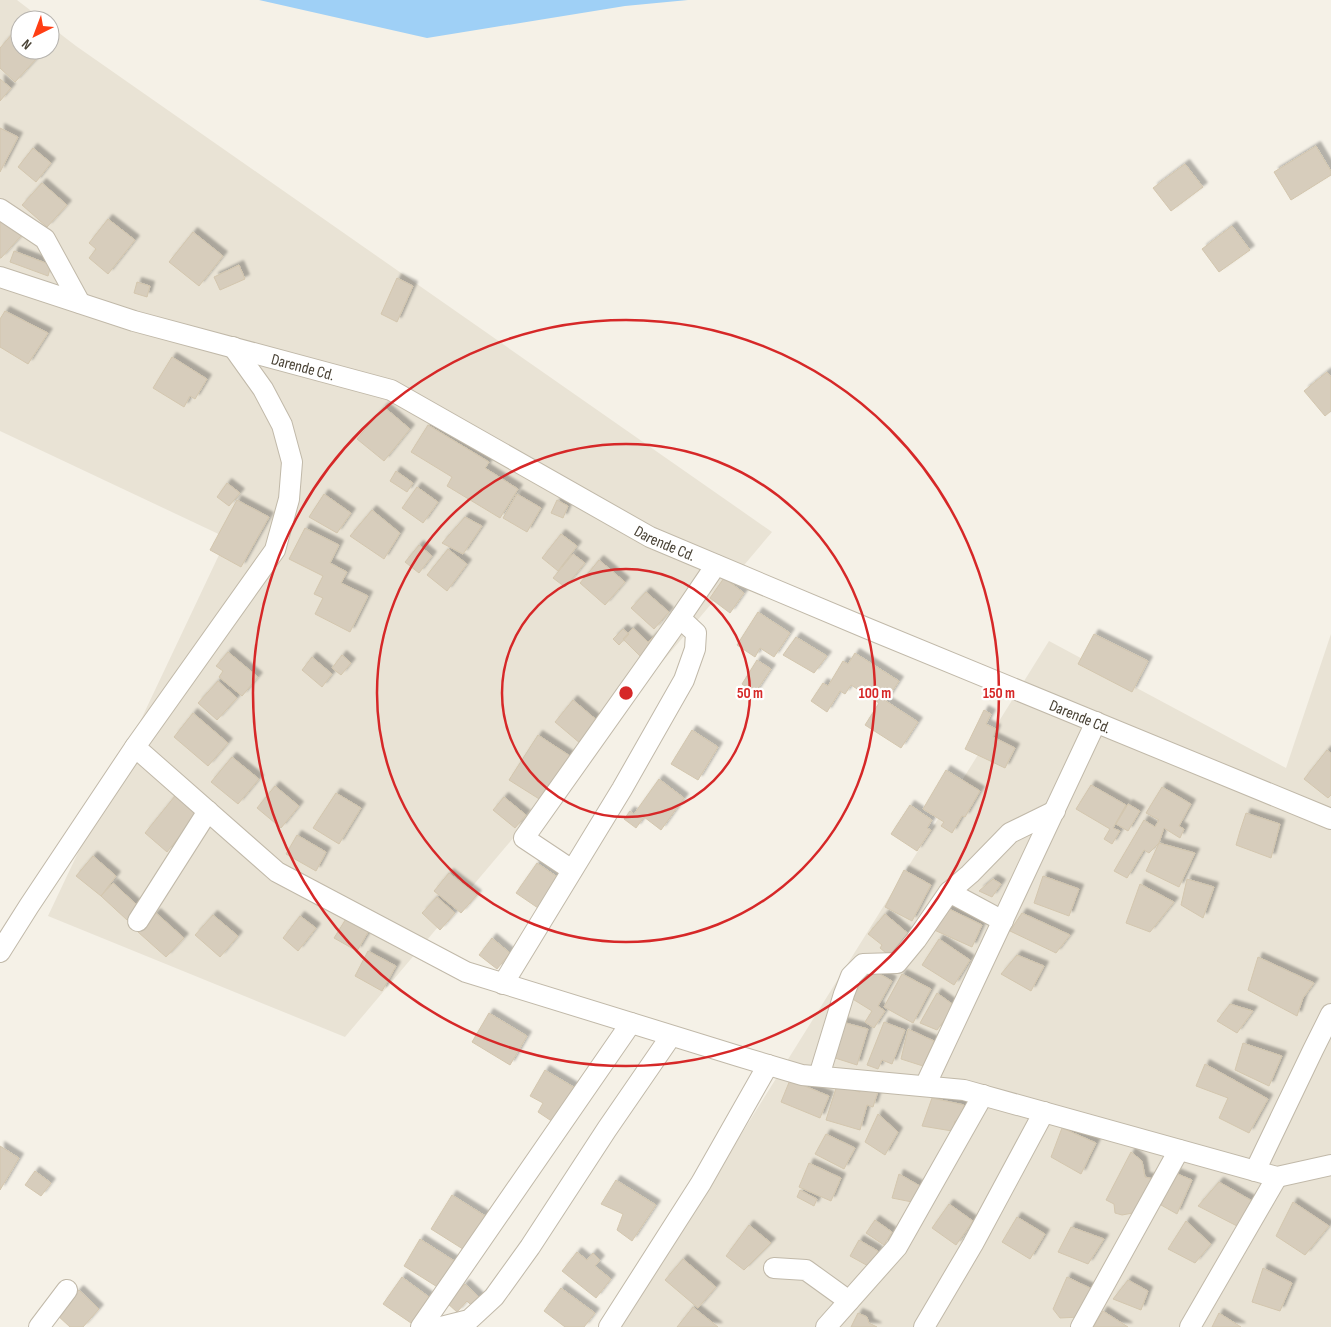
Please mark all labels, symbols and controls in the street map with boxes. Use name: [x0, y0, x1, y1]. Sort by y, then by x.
north arrow: [10, 10, 60, 60]
text: N: [18, 35, 35, 53]
street label: Darende Cd.: [269, 350, 336, 385]
street label: Darende Cd.: [630, 522, 698, 566]
centre of rings: [617, 684, 635, 702]
text: 50 m: [737, 684, 763, 703]
text: 100 m: [859, 684, 891, 703]
text: 150 m: [983, 684, 1015, 703]
street label: Darende Cd.: [1046, 696, 1113, 738]

